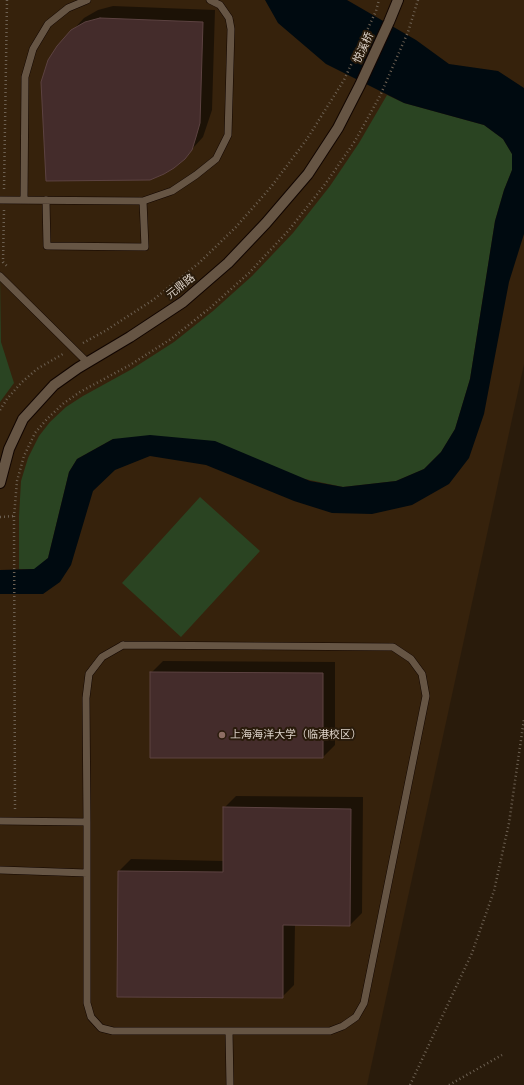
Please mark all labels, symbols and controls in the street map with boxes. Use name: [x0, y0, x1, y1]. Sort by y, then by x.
street label: 悦溪桥: [351, 30, 377, 66]
street label: 元鼎路: [164, 272, 198, 302]
place label: 上海海洋大学（临港校区）: [230, 728, 362, 742]
marker: 上海海洋大学（临港校区）: [217, 730, 227, 740]

